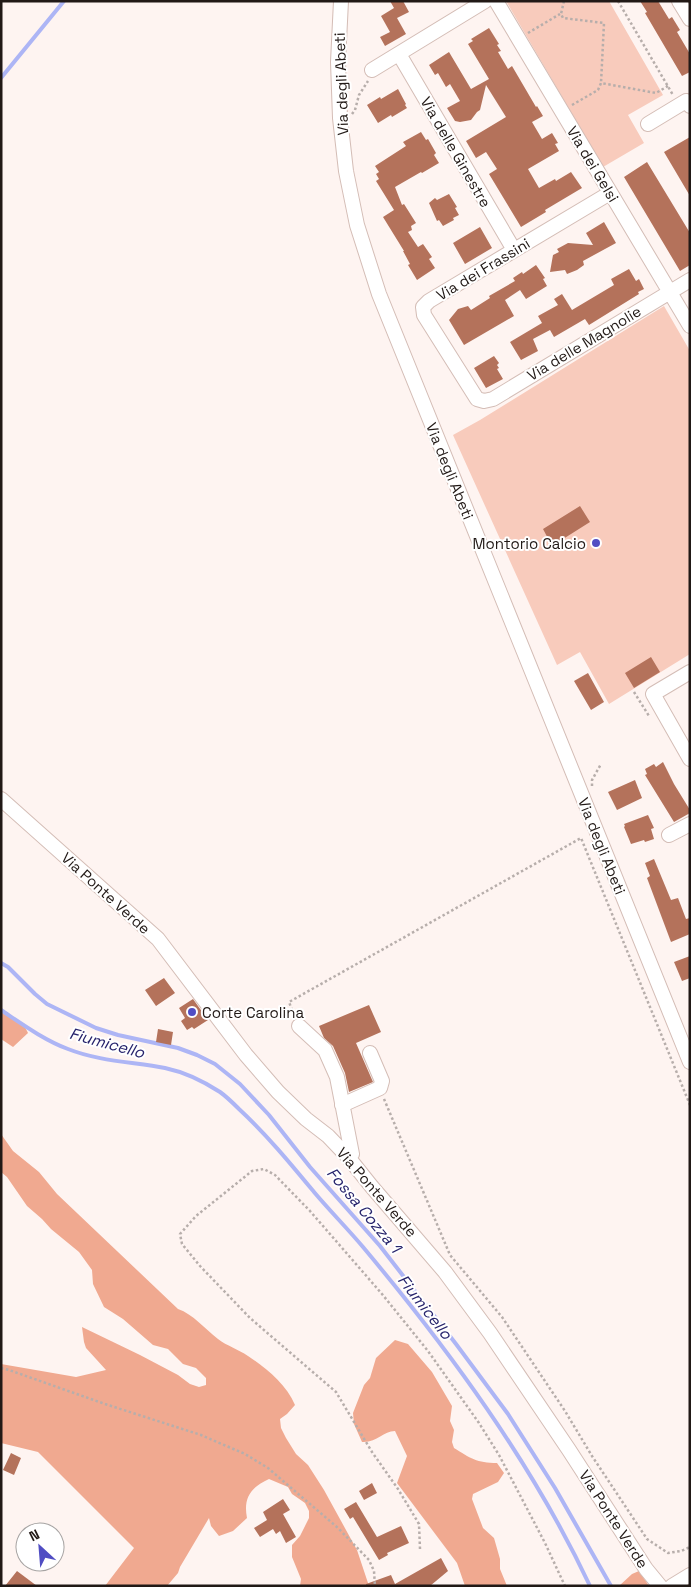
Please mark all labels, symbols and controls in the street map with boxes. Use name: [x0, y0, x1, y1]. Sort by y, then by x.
street label: Via degli Abeti: [330, 32, 352, 136]
street label: Via delle Ginestre: [417, 93, 495, 211]
street label: Via dei Gelsi: [563, 122, 623, 206]
street label: Via dei Frassini: [433, 234, 533, 304]
street label: Via delle Magnolie: [523, 301, 645, 385]
street label: Via degli Abeti: [422, 420, 478, 522]
place label: Montorio Calcio: [473, 534, 586, 553]
marker: Montorio Calcio: [590, 537, 602, 549]
street label: Via degli Abeti: [574, 795, 630, 897]
street label: Via Ponte Verde: [58, 848, 154, 938]
place label: Corte Carolina: [202, 1003, 304, 1022]
marker: Corte Carolina: [186, 1006, 198, 1018]
water label: Fiumicello: [67, 1023, 148, 1063]
street label: Via Ponte Verde: [333, 1143, 421, 1241]
water label: Fossa Cozza 1: [322, 1163, 407, 1259]
water label: Fiumicello: [393, 1270, 458, 1345]
street label: Via Ponte Verde: [575, 1466, 653, 1572]
north arrow: [15, 1522, 65, 1572]
text: N: [26, 1525, 42, 1545]

